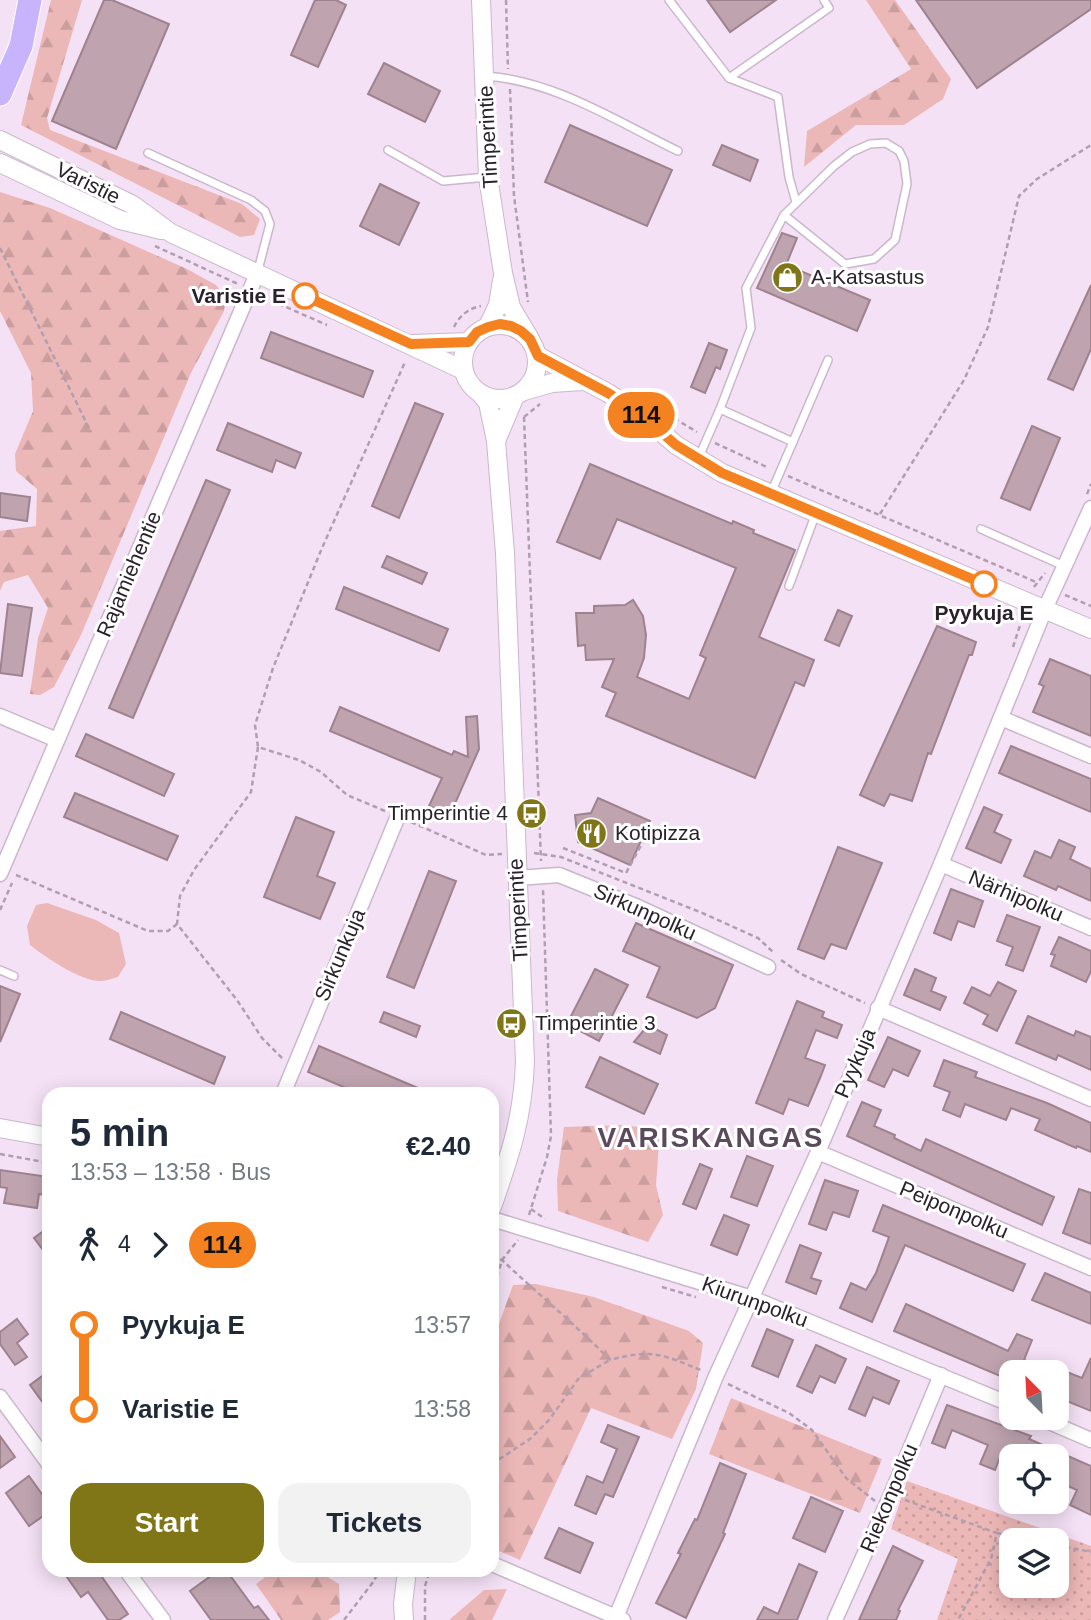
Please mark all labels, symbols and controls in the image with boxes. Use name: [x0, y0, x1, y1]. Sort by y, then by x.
street label: Timperintie: [473, 85, 502, 189]
street label: Varistie: [52, 157, 124, 208]
shop icon: A-Katsastus: [771, 260, 805, 294]
place label: A-Katsastus: [811, 265, 924, 288]
marker: Varistie E: [292, 283, 318, 309]
place label: Varistie E: [191, 284, 286, 307]
line badge: 114: [601, 392, 681, 438]
text: 114: [622, 401, 660, 428]
street label: Rajamiehentie: [92, 508, 165, 640]
marker: Pyykuja E: [971, 571, 997, 597]
place label: Pyykuja E: [934, 601, 1034, 624]
bus stop icon: Timperintie 4: [514, 796, 548, 830]
place label: Timperintie 4: [387, 801, 508, 824]
restaurant icon: Kotipizza: [575, 816, 609, 850]
place label: Kotipizza: [615, 821, 701, 844]
street label: Timperintie: [503, 858, 532, 962]
street label: Närhipolku: [965, 865, 1067, 926]
street label: Sirkunpolku: [590, 879, 700, 944]
street label: Sirkunkuja: [310, 905, 369, 1004]
bus stop icon: Timperintie 3: [495, 1006, 529, 1040]
place label: Timperintie 3: [535, 1011, 656, 1034]
street label: Pyykuja: [830, 1024, 880, 1101]
text: 5 min: [70, 1112, 169, 1154]
district label: VARISKANGAS: [598, 1122, 824, 1153]
text: €2.40: [406, 1131, 471, 1161]
text: 13:53 – 13:58 · Bus: [70, 1159, 271, 1185]
street label: Peiponpolku: [896, 1176, 1012, 1243]
icon: walk: [70, 1226, 108, 1264]
icon: forward: [141, 1226, 179, 1264]
text: 4: [118, 1231, 131, 1257]
text: 114: [203, 1231, 242, 1258]
street label: Kiurunpolku: [699, 1272, 811, 1331]
text: Pyykuja E: [122, 1310, 245, 1340]
text: 13:57: [413, 1312, 471, 1338]
north arrow: [999, 1360, 1069, 1430]
map controls: [999, 1360, 1069, 1598]
text: Varistie E: [122, 1394, 239, 1424]
text: 13:58: [413, 1396, 471, 1422]
street label: Riekonpolku: [855, 1440, 922, 1555]
button: locate: [999, 1444, 1069, 1514]
button: Start: [70, 1483, 264, 1563]
button: Tickets: [278, 1483, 471, 1563]
button: layers: [999, 1528, 1069, 1598]

